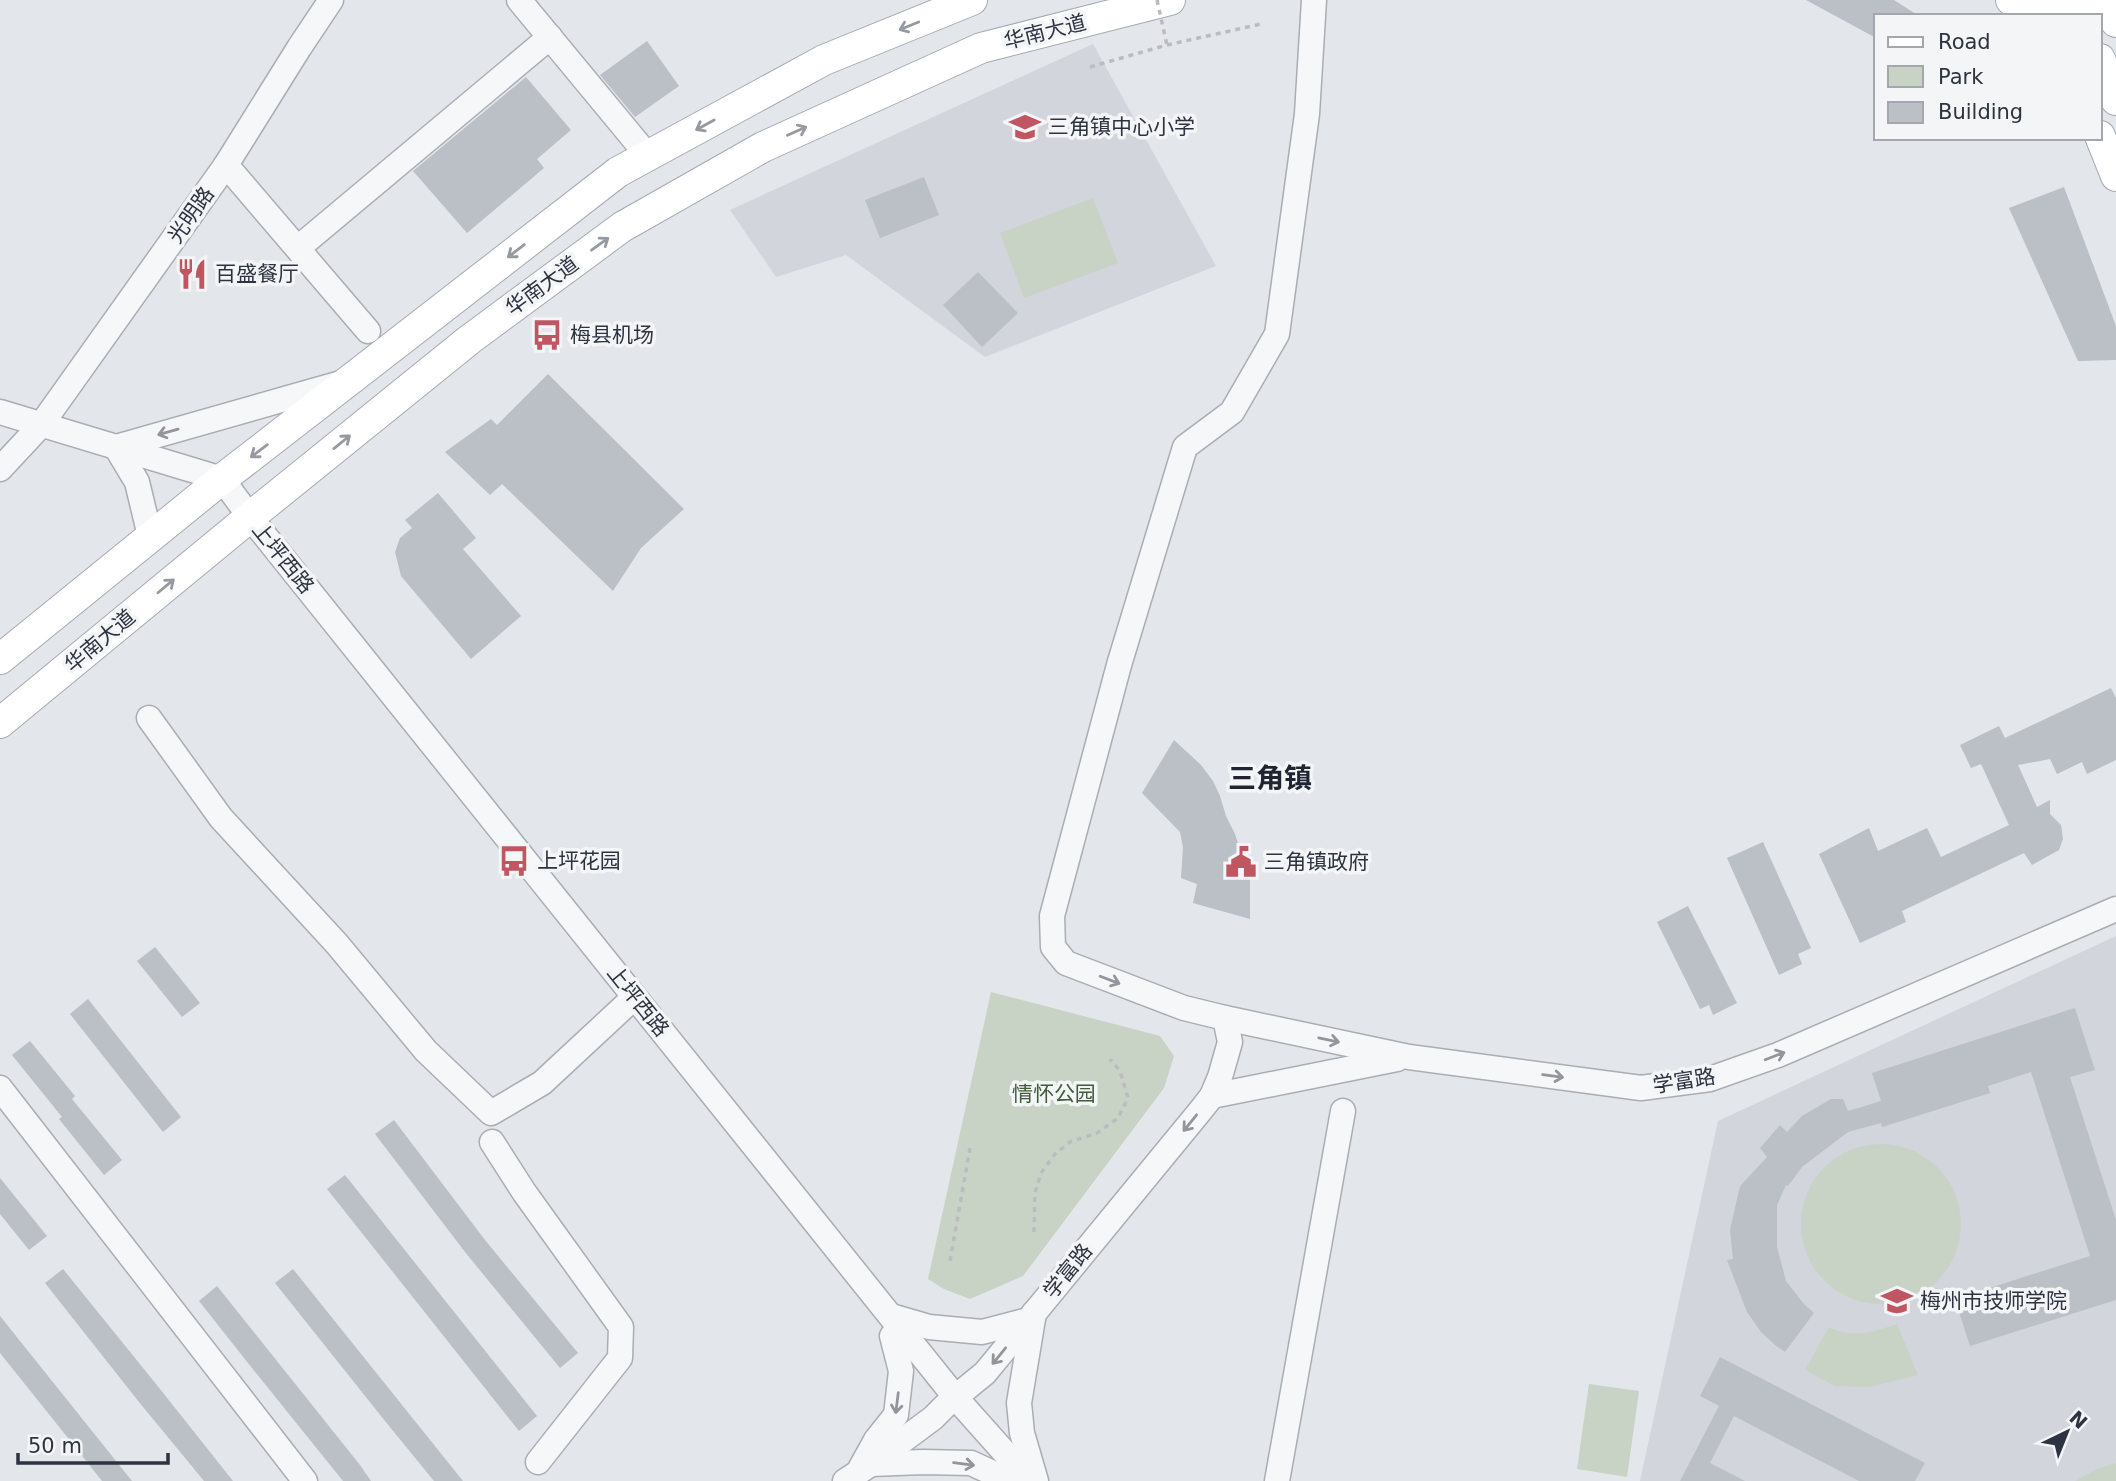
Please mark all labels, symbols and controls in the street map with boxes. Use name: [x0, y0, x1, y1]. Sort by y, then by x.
street label: 华南大道: [1001, 10, 1089, 54]
legend: [1874, 14, 2102, 140]
one-way arrow: [898, 20, 920, 33]
text: Road: [1938, 30, 1991, 54]
text: Park: [1938, 65, 1984, 89]
text: Building: [1938, 100, 2023, 124]
school or university icon: 三角镇中心小学: [1008, 110, 1042, 144]
place label: 三角镇中心小学: [1048, 115, 1195, 139]
one-way arrow: [695, 119, 715, 133]
one-way arrow: [786, 124, 807, 137]
street label: 光明路: [163, 182, 219, 248]
one-way arrow: [590, 236, 609, 251]
one-way arrow: [507, 244, 526, 259]
street label: 华南大道: [501, 252, 583, 320]
restaurant icon: 百盛餐厅: [175, 257, 209, 291]
place label: 百盛餐厅: [215, 262, 299, 286]
bus stop icon: 梅县机场: [530, 318, 564, 352]
place label: 梅县机场: [570, 323, 654, 347]
one-way arrow: [157, 426, 179, 439]
one-way arrow: [333, 435, 351, 450]
one-way arrow: [250, 443, 269, 458]
street label: 上坪西路: [247, 518, 319, 598]
one-way arrow: [157, 579, 175, 594]
street label: 华南大道: [60, 605, 140, 677]
district label: 三角镇: [1228, 762, 1312, 795]
bus stop icon: 上坪花园: [497, 844, 531, 878]
public building icon: 三角镇政府: [1224, 845, 1258, 879]
place label: 上坪花园: [537, 849, 621, 873]
place label: 三角镇政府: [1264, 850, 1369, 874]
street label: 上坪西路: [602, 961, 674, 1041]
one-way arrow: [1099, 974, 1121, 987]
one-way arrow: [1317, 1034, 1340, 1047]
one-way arrow: [1764, 1048, 1786, 1061]
street label: 学富路: [1651, 1064, 1717, 1098]
one-way arrow: [1541, 1070, 1564, 1083]
park label: 情怀公园: [1012, 1082, 1096, 1106]
one-way arrow: [1182, 1114, 1198, 1132]
street label: 学富路: [1039, 1239, 1097, 1303]
school or university icon: 梅州市技师学院: [1880, 1284, 1914, 1318]
place label: 梅州市技师学院: [1920, 1289, 2067, 1313]
one-way arrow: [991, 1346, 1006, 1364]
one-way arrow: [890, 1391, 903, 1414]
north arrow: [2032, 1397, 2102, 1467]
text: N: [2065, 1406, 2092, 1433]
scale bar: [18, 1422, 168, 1466]
text: 50 m: [28, 1434, 82, 1458]
one-way arrow: [952, 1458, 975, 1471]

